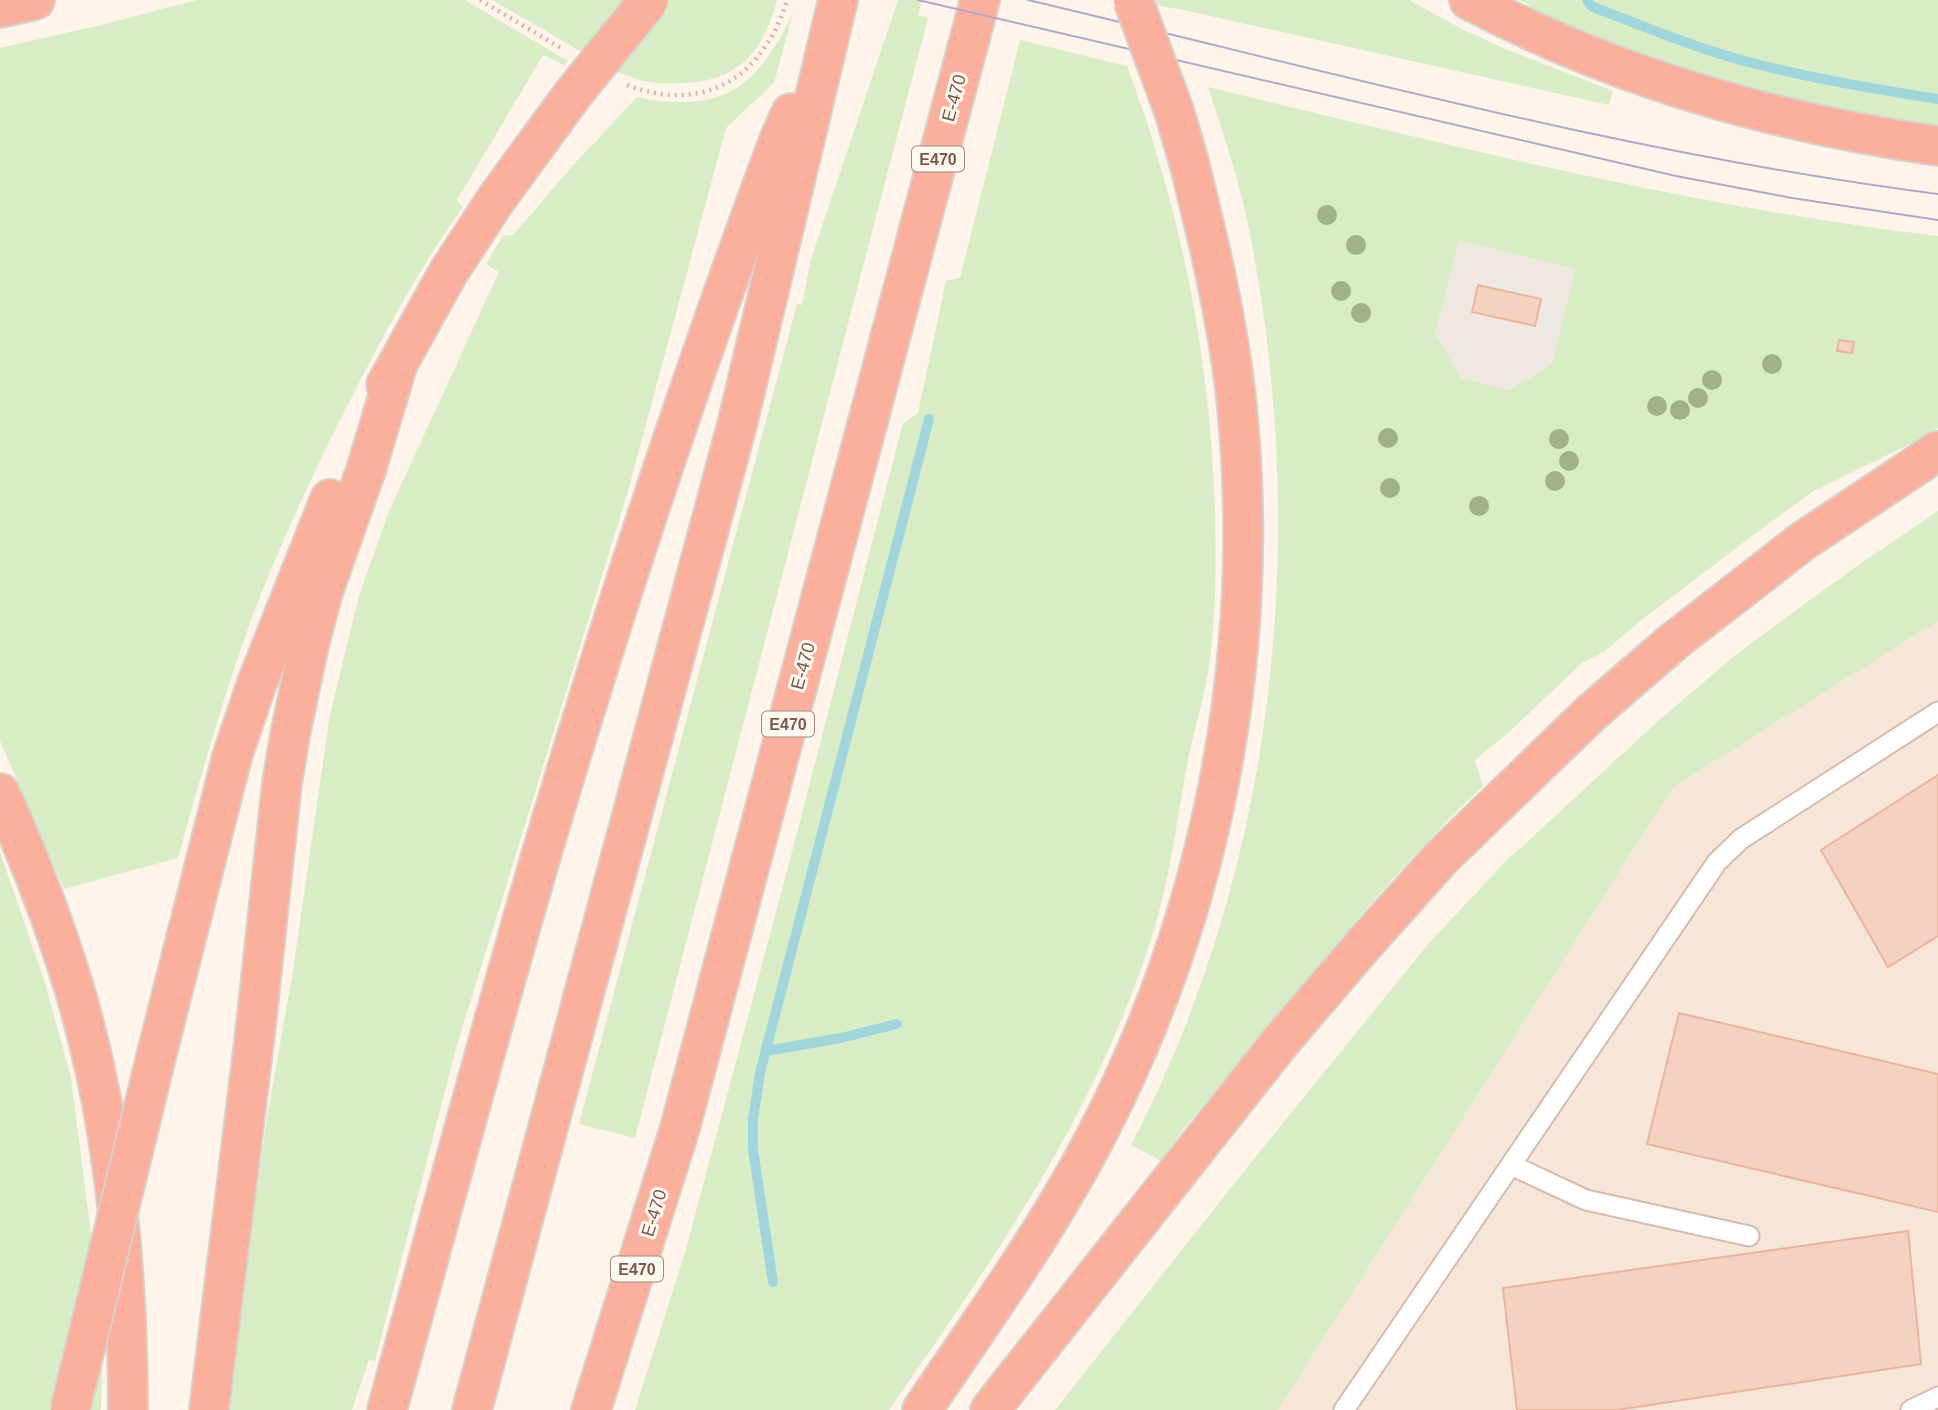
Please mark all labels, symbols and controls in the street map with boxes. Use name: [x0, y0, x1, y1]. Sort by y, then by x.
street label: E-470: [938, 72, 970, 124]
road number: E470: [912, 146, 964, 172]
street label: E-470: [787, 640, 819, 692]
road number: E470: [762, 712, 814, 736]
street label: E-470: [637, 1187, 671, 1239]
road number: E470: [611, 1256, 663, 1282]

